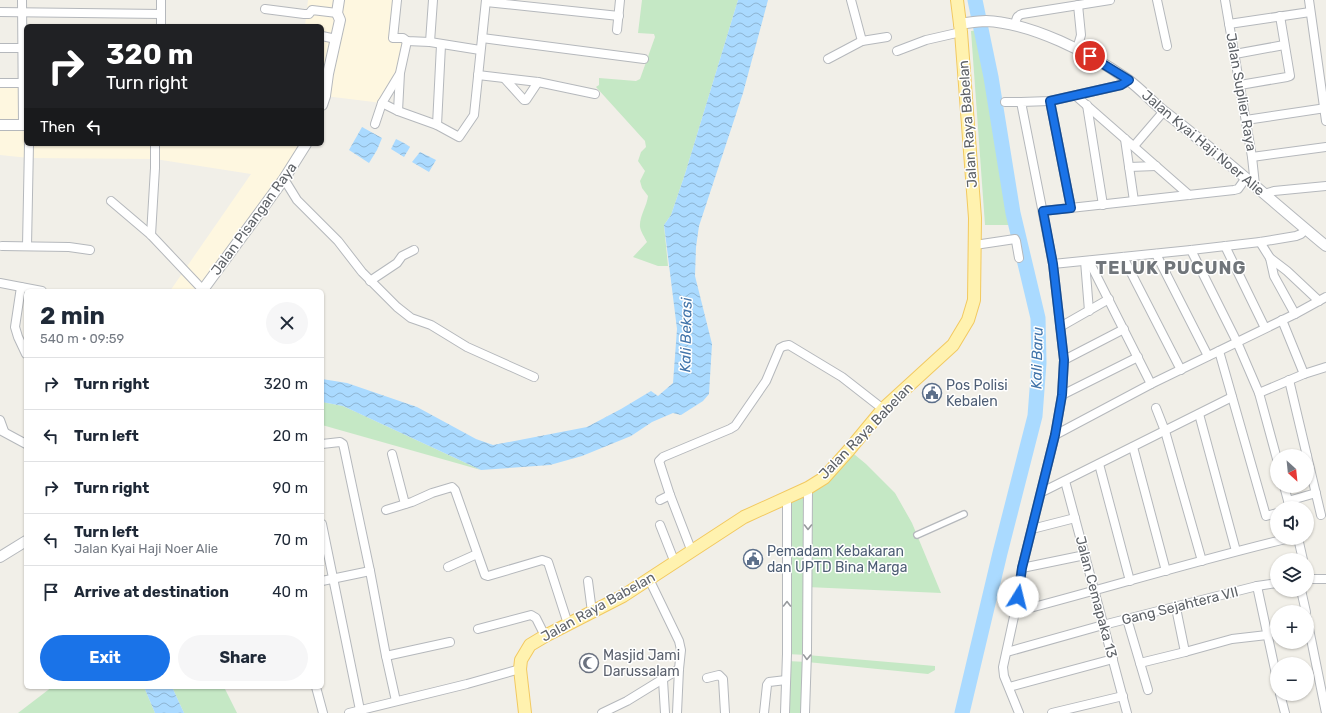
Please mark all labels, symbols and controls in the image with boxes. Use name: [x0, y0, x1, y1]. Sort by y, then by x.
street label: Jalan Suplier Raya: [1222, 31, 1260, 153]
text: 320 m: [106, 38, 193, 71]
pin: [1073, 39, 1107, 73]
icon: right: [40, 40, 92, 92]
icon: arrive: [1079, 45, 1101, 67]
street label: Jalan Raya Babelan: [955, 60, 981, 188]
text: Turn right: [106, 72, 188, 94]
street label: Jalan Kyai Haji Noer Alie: [1138, 87, 1268, 199]
icon: left: [83, 116, 105, 138]
text: Then: [40, 118, 75, 136]
street label: Jalan Pisangan Raya: [207, 159, 301, 279]
district label: TELUK PUCUNG: [1096, 257, 1246, 279]
water label: Kali Bekasi: [676, 297, 696, 373]
text: 2 min: [40, 302, 105, 330]
button: close: [266, 302, 308, 344]
water label: Kali Baru: [1027, 327, 1047, 389]
text: 540 m · 09:59: [40, 331, 124, 346]
icon: right: [40, 373, 62, 395]
text: Turn right: [74, 375, 149, 393]
text: 320 m: [264, 375, 308, 393]
place label: Pos Polisi Kebalen: [946, 377, 1008, 410]
street label: Jalan Raya Babelan: [815, 379, 917, 483]
public building icon: Pos Polisi Kebalen: [921, 382, 943, 404]
icon: left: [40, 425, 62, 447]
text: Turn left: [74, 427, 139, 445]
text: 20 m: [273, 427, 308, 445]
north arrow: [1270, 449, 1314, 493]
map controls: [1270, 449, 1314, 701]
icon: right: [40, 477, 62, 499]
text: Turn right: [74, 479, 149, 497]
text: 90 m: [273, 479, 308, 497]
button: sound: [1270, 501, 1314, 545]
text: Turn left: [74, 523, 139, 541]
one-way arrow: [804, 524, 812, 530]
icon: left: [40, 529, 62, 551]
text: 70 m: [274, 531, 308, 549]
street label: Jalan Cemapaka 13: [1072, 534, 1120, 660]
text: Jalan Kyai Haji Noer Alie: [74, 541, 218, 556]
place label: Pemadam Kebakaran dan UPTD Bina Marga: [767, 543, 907, 576]
public building icon: Pemadam Kebakaran dan UPTD Bina Marga: [742, 548, 764, 570]
button: layers: [1270, 553, 1314, 597]
street label: Jalan Raya Babelan: [538, 569, 658, 645]
position arrow: [997, 576, 1039, 618]
icon: arrive: [40, 581, 62, 603]
text: Arrive at destination: [74, 583, 229, 601]
text: 40 m: [272, 583, 308, 601]
street label: Gang Sejahtera VII: [1120, 583, 1240, 629]
one-way arrow: [783, 601, 791, 607]
button: +: [1270, 605, 1314, 649]
button: Exit: [40, 635, 170, 681]
button: Share: [178, 635, 308, 681]
place label: Masjid Jami Darussalam: [603, 647, 680, 680]
mosque icon: Masjid Jami Darussalam: [578, 652, 600, 674]
one-way arrow: [803, 654, 811, 660]
button: −: [1270, 657, 1314, 701]

